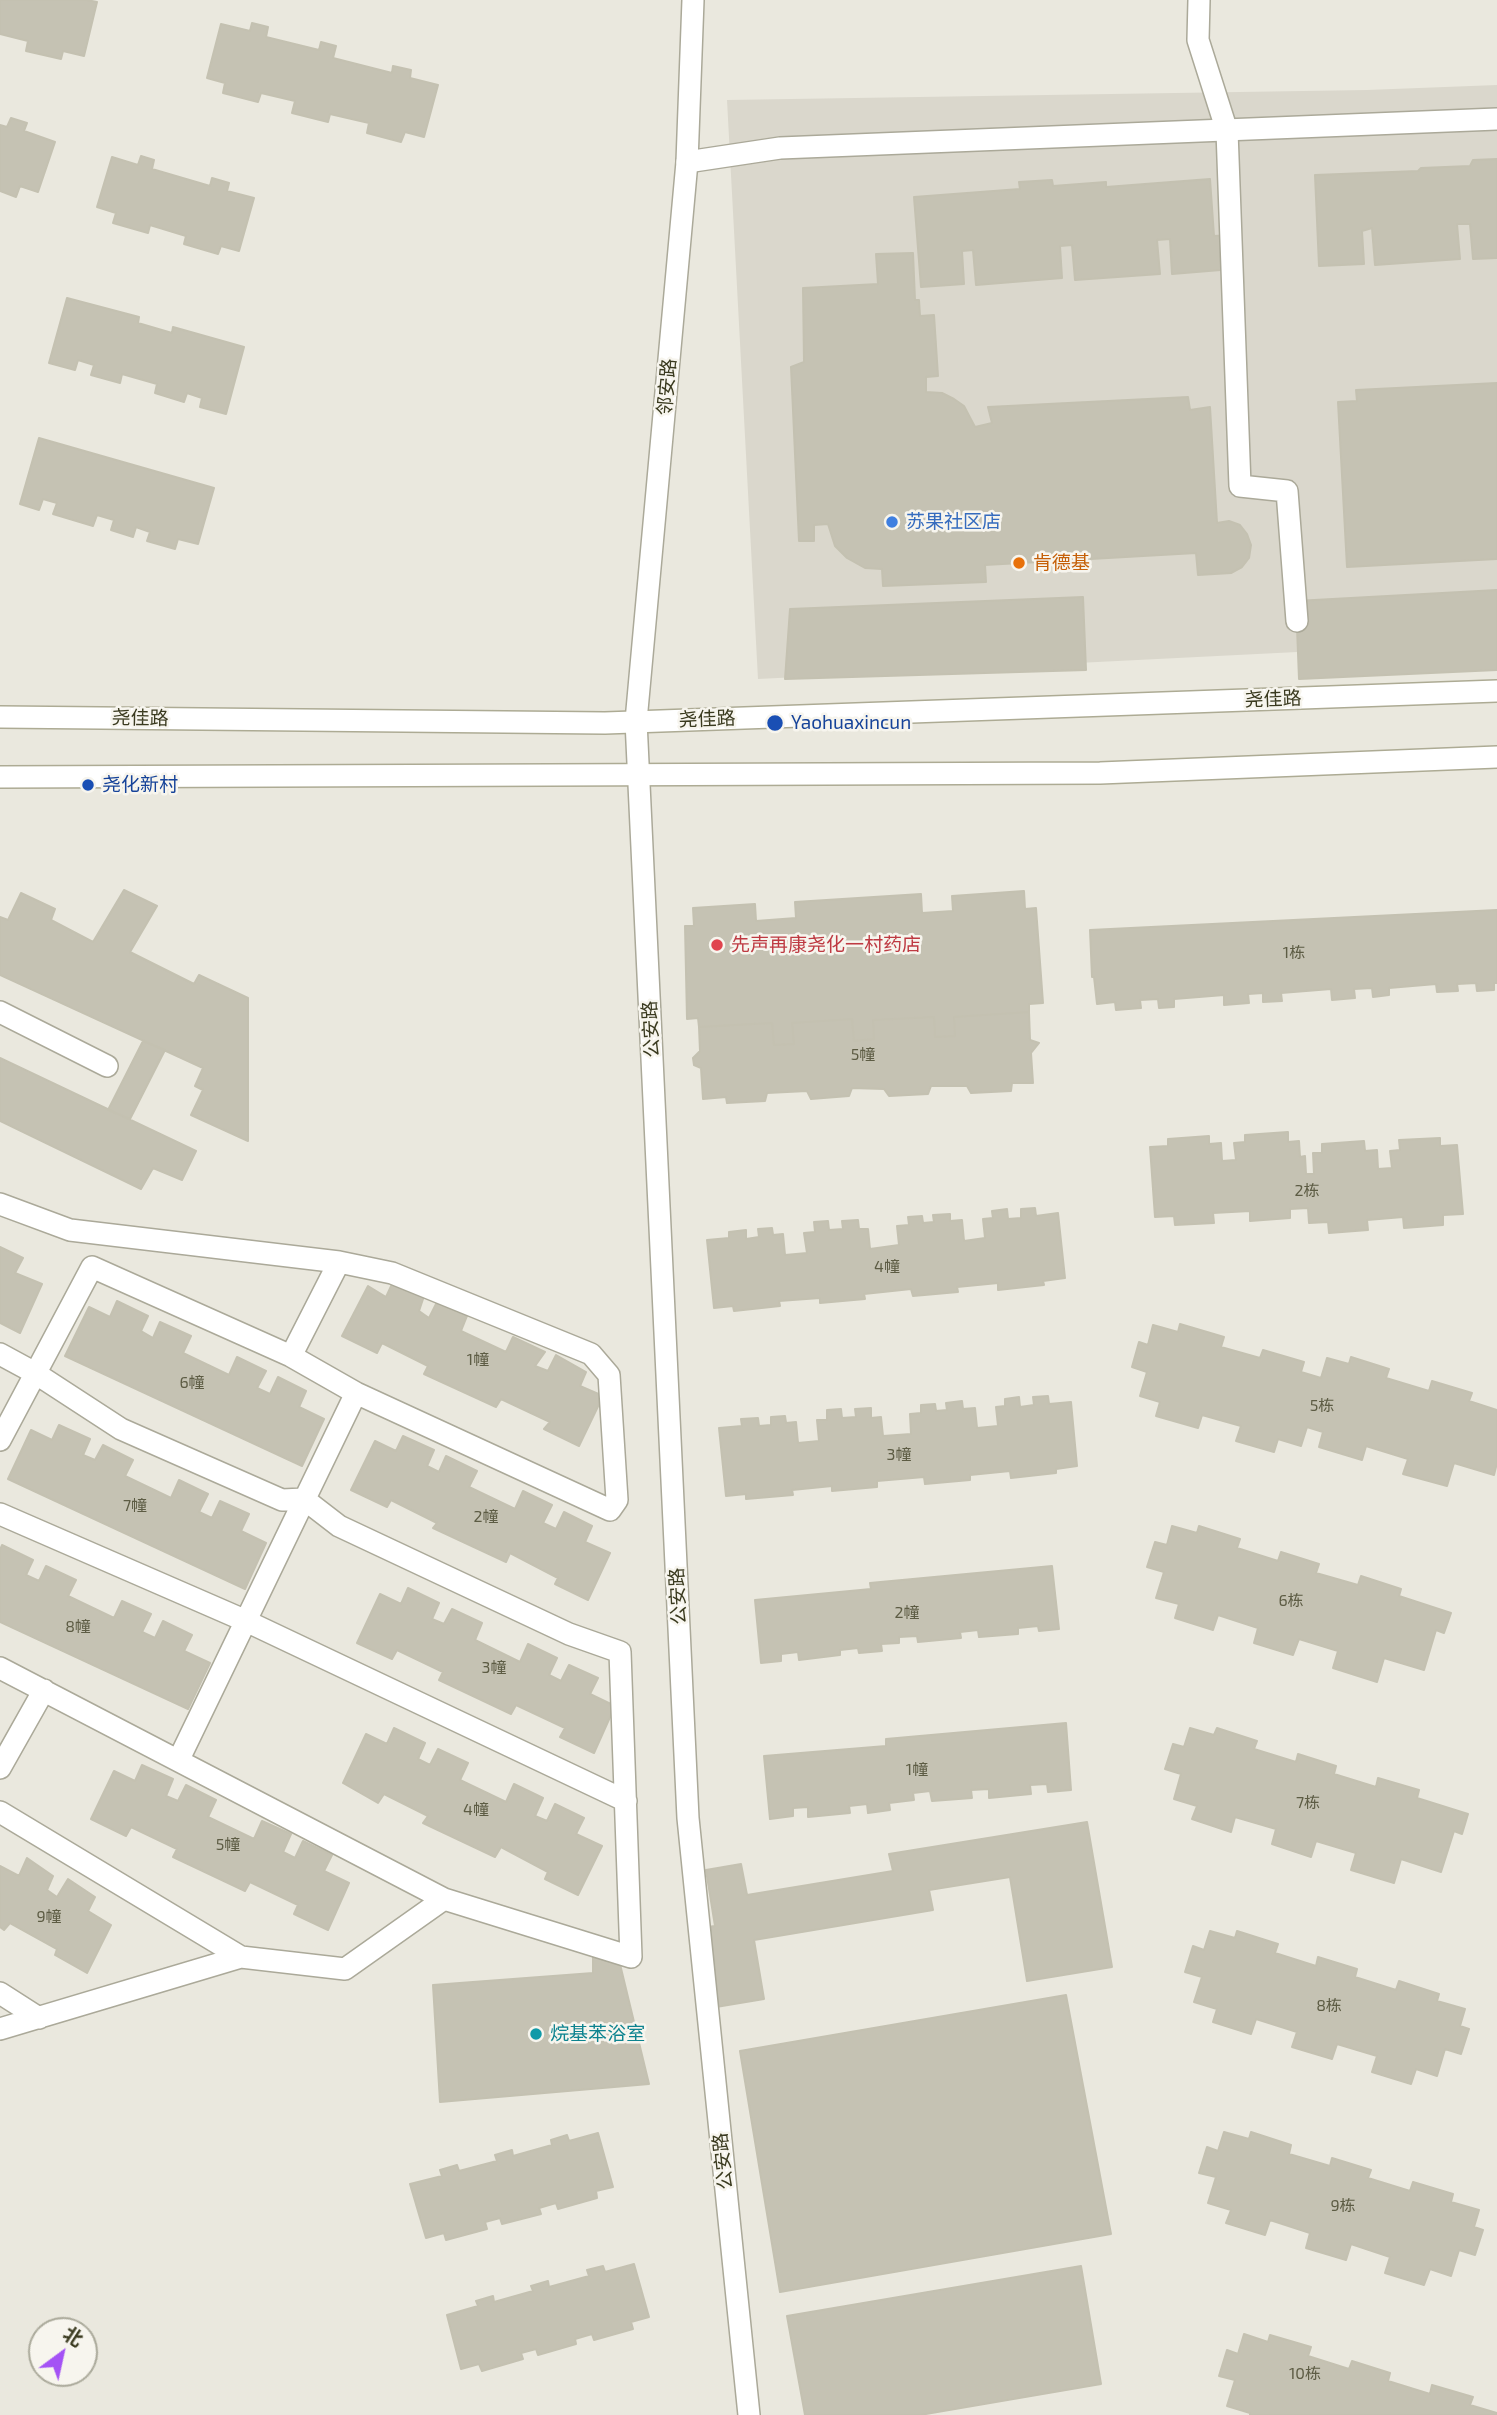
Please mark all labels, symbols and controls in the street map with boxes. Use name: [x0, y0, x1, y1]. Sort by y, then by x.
street label: 邻安路: [653, 358, 681, 416]
place label: 苏果社区店: [906, 511, 1001, 533]
marker: 苏果社区店: [884, 514, 900, 530]
place label: 肯德基: [1033, 552, 1090, 574]
marker: 肯德基: [1011, 555, 1027, 571]
street label: 尧佳路: [1244, 687, 1302, 711]
street label: 尧佳路: [111, 706, 169, 730]
street label: 尧佳路: [678, 707, 736, 731]
place label: Yaohuaxincun: [791, 712, 911, 734]
marker: Yaohuaxincun: [765, 713, 785, 733]
place label: 尧化新村: [102, 774, 178, 796]
marker: 尧化新村: [80, 777, 96, 793]
place label: 先声再康尧化一村药店: [731, 934, 921, 956]
marker: 先声再康尧化一村药店: [709, 937, 725, 953]
house number: 1栋: [1283, 943, 1305, 963]
street label: 公安路: [638, 1000, 664, 1058]
house number: 5幢: [851, 1045, 875, 1065]
house number: 2栋: [1295, 1181, 1319, 1201]
house number: 4幢: [874, 1257, 900, 1277]
house number: 1幢: [467, 1350, 489, 1370]
house number: 6幢: [179, 1373, 205, 1393]
house number: 5栋: [1310, 1396, 1334, 1416]
house number: 3幢: [887, 1445, 911, 1465]
house number: 7幢: [123, 1496, 147, 1516]
house number: 2幢: [474, 1507, 498, 1527]
street label: 公安路: [665, 1567, 691, 1625]
house number: 6栋: [1278, 1591, 1304, 1611]
house number: 2幢: [895, 1603, 919, 1623]
house number: 8幢: [65, 1617, 91, 1637]
house number: 3幢: [482, 1658, 506, 1678]
house number: 1幢: [906, 1760, 928, 1780]
house number: 7栋: [1296, 1793, 1320, 1813]
house number: 4幢: [463, 1800, 489, 1820]
house number: 5幢: [216, 1835, 240, 1855]
house number: 9幢: [36, 1907, 62, 1927]
house number: 8栋: [1316, 1996, 1342, 2016]
place label: 烷基苯浴室: [550, 2023, 645, 2045]
marker: 烷基苯浴室: [528, 2026, 544, 2042]
street label: 公安路: [709, 2131, 737, 2191]
house number: 9栋: [1330, 2196, 1356, 2216]
north arrow: [28, 2317, 98, 2387]
text: 北: [59, 2321, 88, 2350]
house number: 10栋: [1289, 2364, 1321, 2384]

